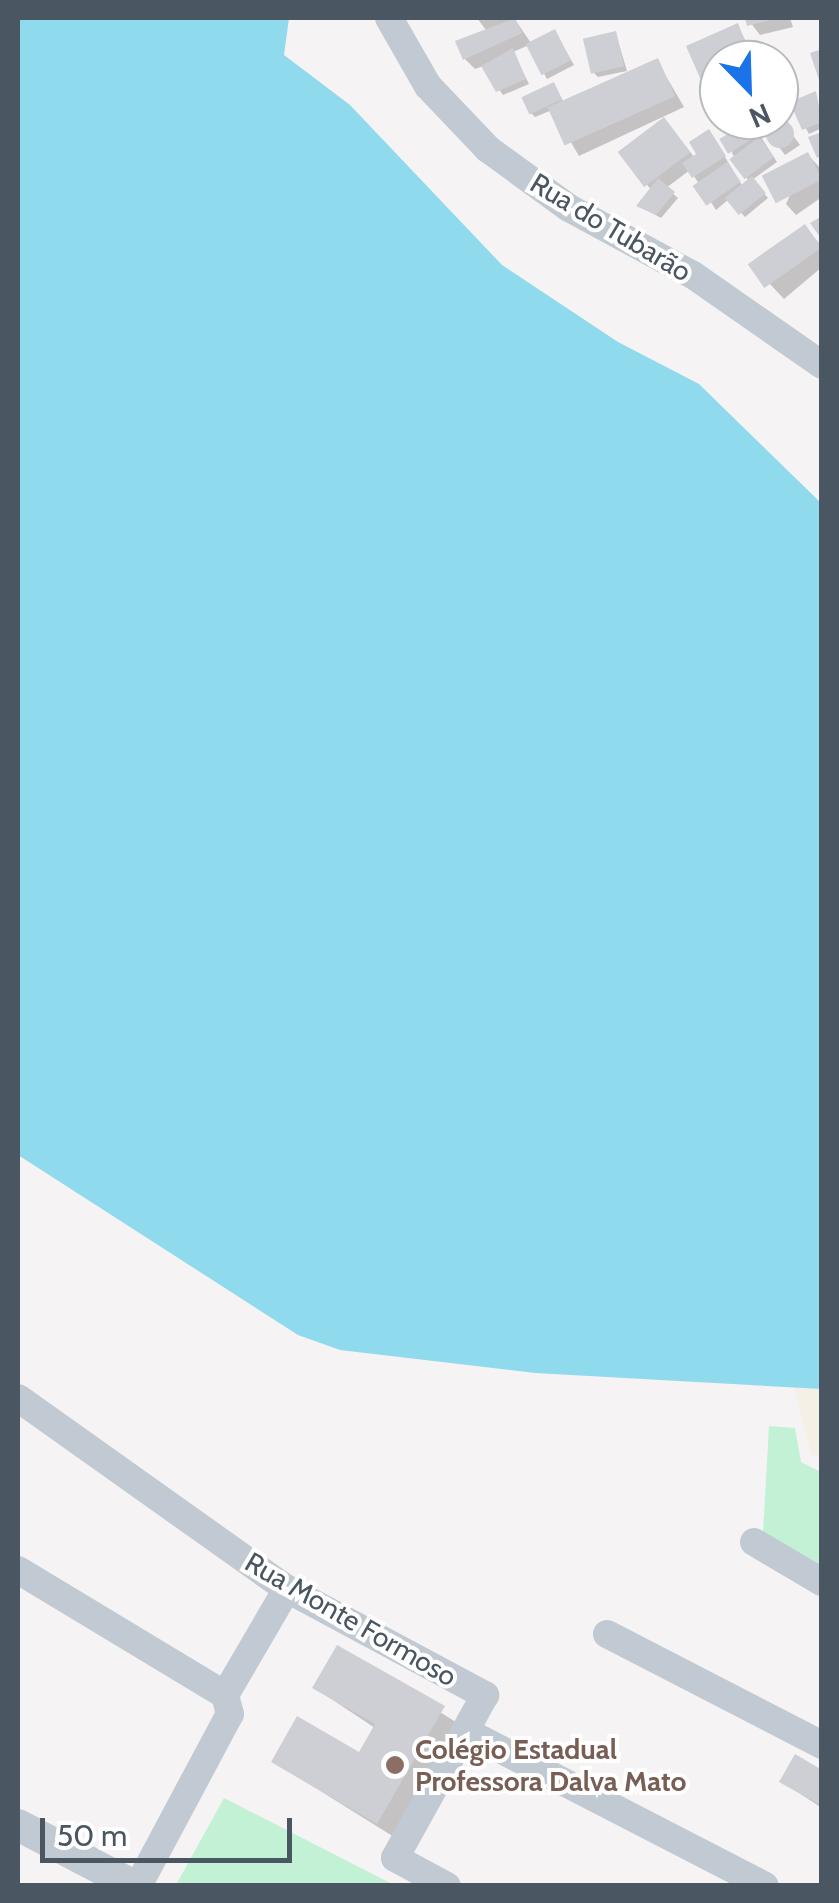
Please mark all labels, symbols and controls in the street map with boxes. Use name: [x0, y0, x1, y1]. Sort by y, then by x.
north arrow: [699, 40, 799, 140]
text: N: [744, 96, 776, 135]
street label: Rua do Tubarão: [524, 166, 698, 288]
street label: Rua Monte Formoso: [239, 1545, 463, 1693]
place label: Colégio Estadual Professora Dalva Mato: [415, 1732, 687, 1798]
marker: Colégio Estadual Professora Dalva Mato: [384, 1754, 406, 1776]
scale bar: [45, 1798, 298, 1860]
text: 50 m: [57, 1817, 127, 1854]

